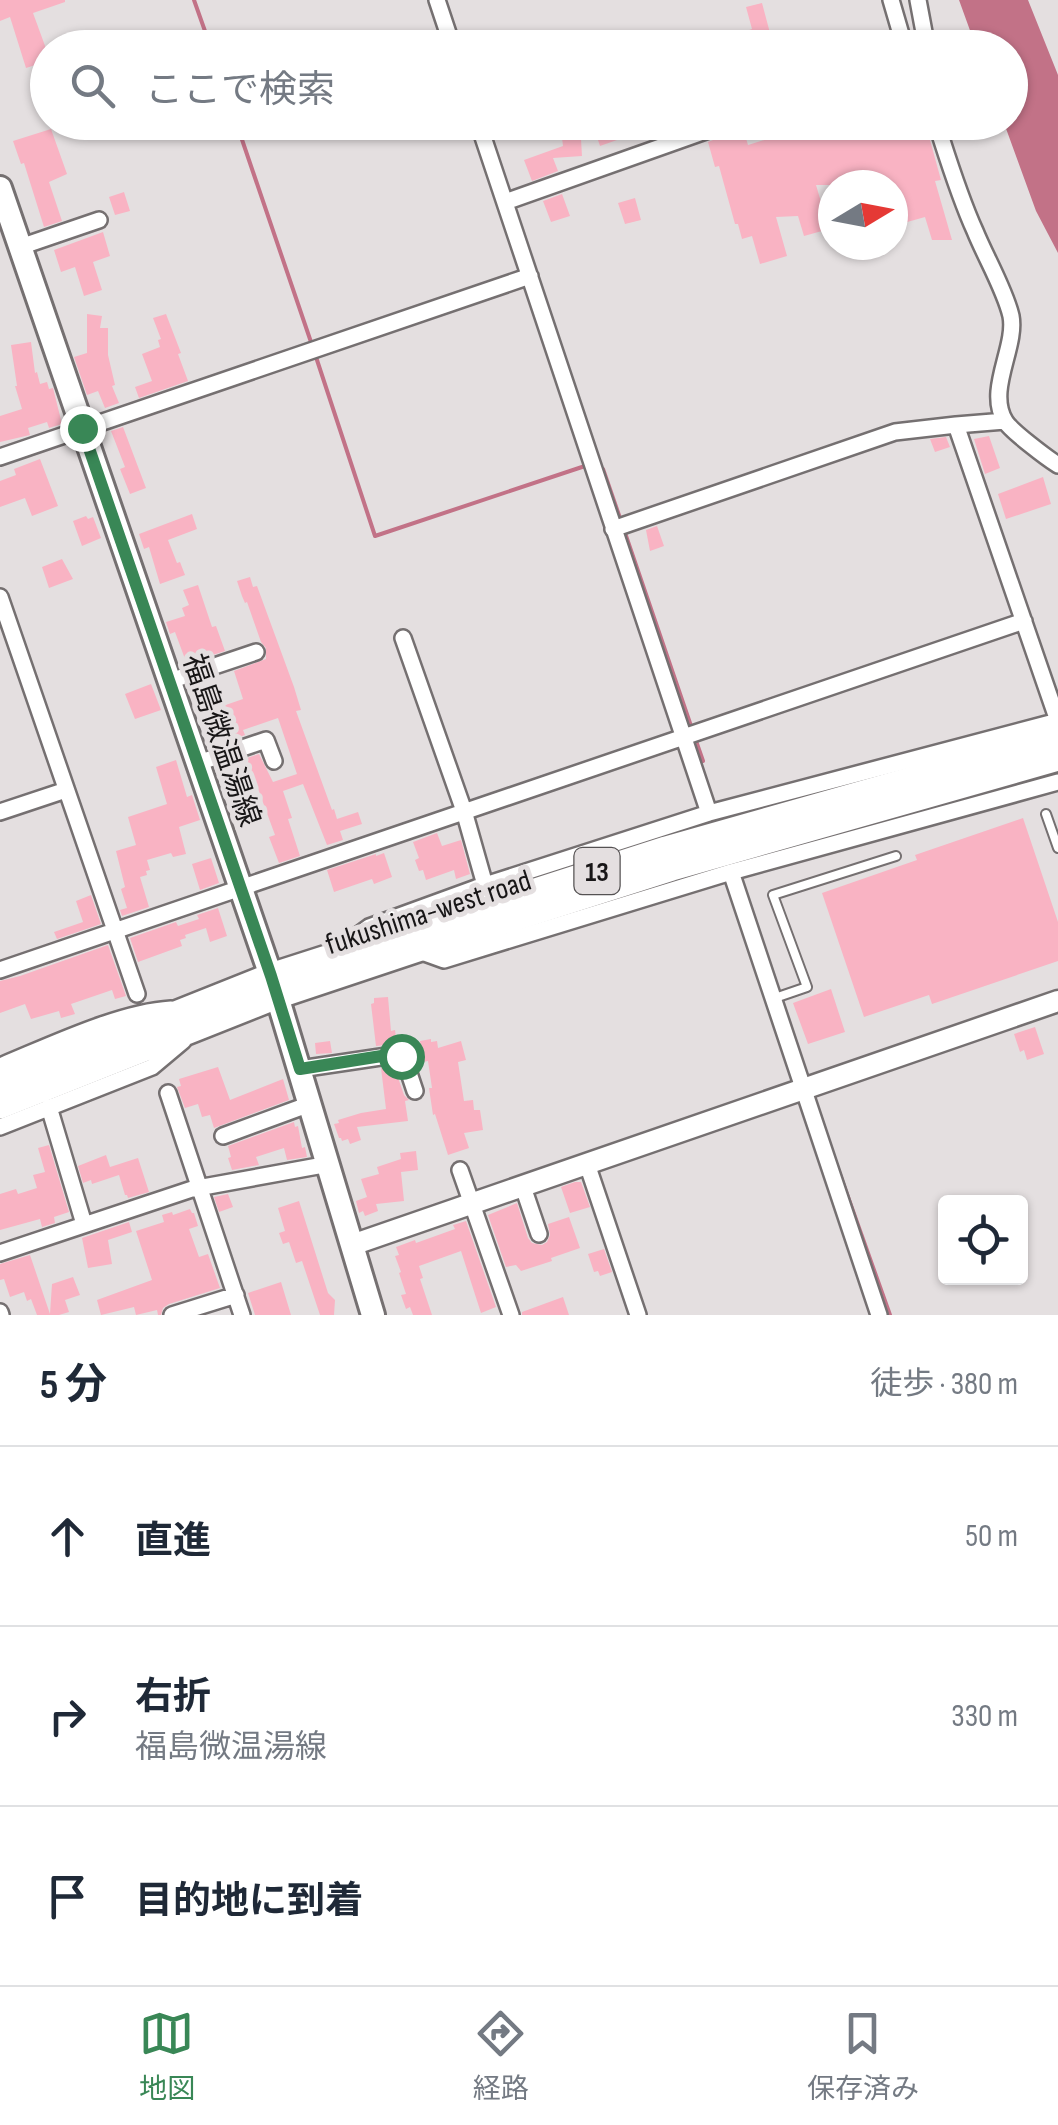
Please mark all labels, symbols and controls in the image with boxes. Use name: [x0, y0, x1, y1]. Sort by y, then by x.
search box: [30, 30, 1028, 140]
icon: search: [65, 58, 120, 113]
text: ここで検索: [145, 68, 335, 113]
north arrow: [818, 170, 908, 260]
route end: [60, 406, 106, 452]
street label: 福島微温湯線: [175, 649, 267, 831]
road number: 13: [574, 848, 620, 894]
street label: fukushima-west road: [321, 863, 536, 963]
route start: [379, 1034, 425, 1080]
map controls: [938, 1195, 1028, 1285]
button: locate: [938, 1195, 1028, 1285]
text: 5 分: [40, 1360, 107, 1411]
text: 徒歩 · 380 m: [870, 1365, 1018, 1404]
icon: ahead: [40, 1509, 95, 1564]
text: 50 m: [965, 1517, 1018, 1556]
text: 直進: [135, 1519, 211, 1564]
text: 右折: [135, 1675, 211, 1720]
icon: right: [40, 1689, 95, 1744]
text: 330 m: [951, 1697, 1018, 1736]
text: 福島微温湯線: [135, 1728, 327, 1767]
icon: arrive: [40, 1869, 95, 1924]
text: 目的地に到着: [135, 1879, 363, 1924]
tab: 地図: [139, 2006, 195, 2106]
tab: 経路: [473, 2006, 529, 2106]
tab: 保存済み: [807, 2006, 919, 2106]

